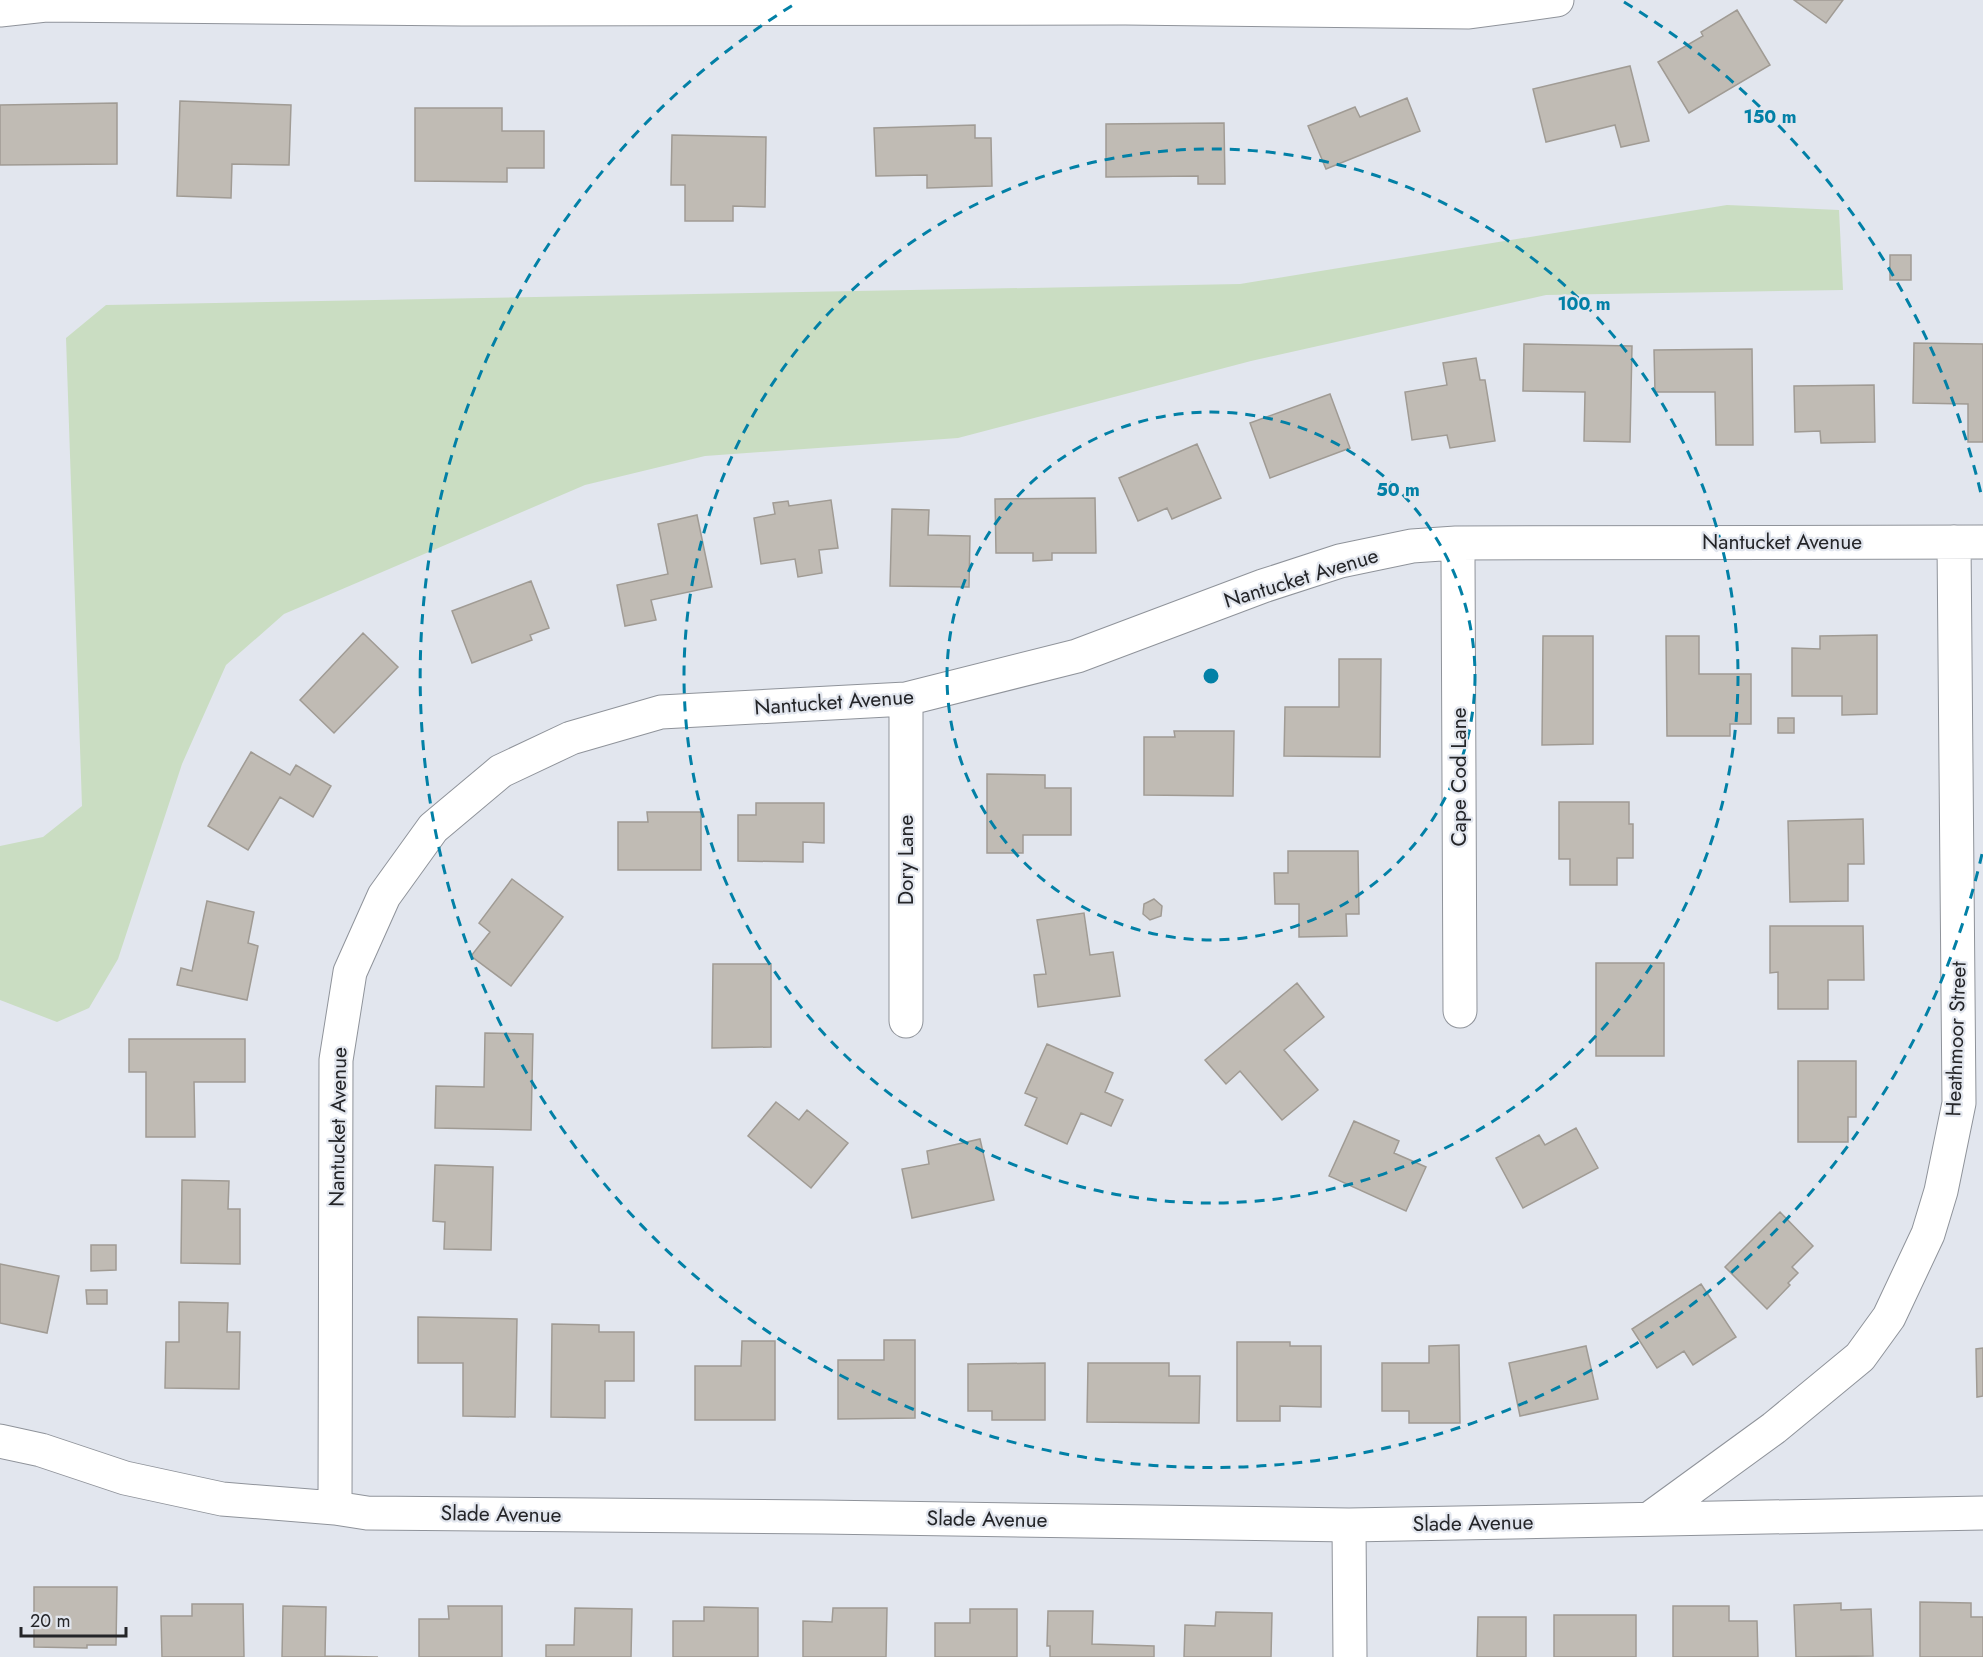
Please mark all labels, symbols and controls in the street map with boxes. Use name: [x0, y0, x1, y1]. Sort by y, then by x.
text: 150 m: [1744, 104, 1796, 130]
text: 100 m: [1557, 291, 1611, 317]
text: 50 m: [1376, 477, 1420, 503]
street label: Nantucket Avenue: [1702, 527, 1862, 557]
street label: Nantucket Avenue: [1220, 540, 1382, 616]
centre of rings: [1201, 666, 1221, 686]
street label: Nantucket Avenue: [753, 681, 915, 723]
street label: Cape Cod Lane: [1444, 707, 1474, 847]
street label: Dory Lane: [891, 815, 921, 905]
street label: Heathmoor Street: [1938, 961, 1974, 1117]
street label: Nantucket Avenue: [322, 1047, 354, 1207]
street label: Slade Avenue: [440, 1498, 562, 1530]
street label: Slade Avenue: [926, 1503, 1048, 1535]
street label: Slade Avenue: [1412, 1507, 1534, 1539]
scale bar: [21, 1600, 126, 1638]
text: 20 m: [30, 1608, 70, 1634]

